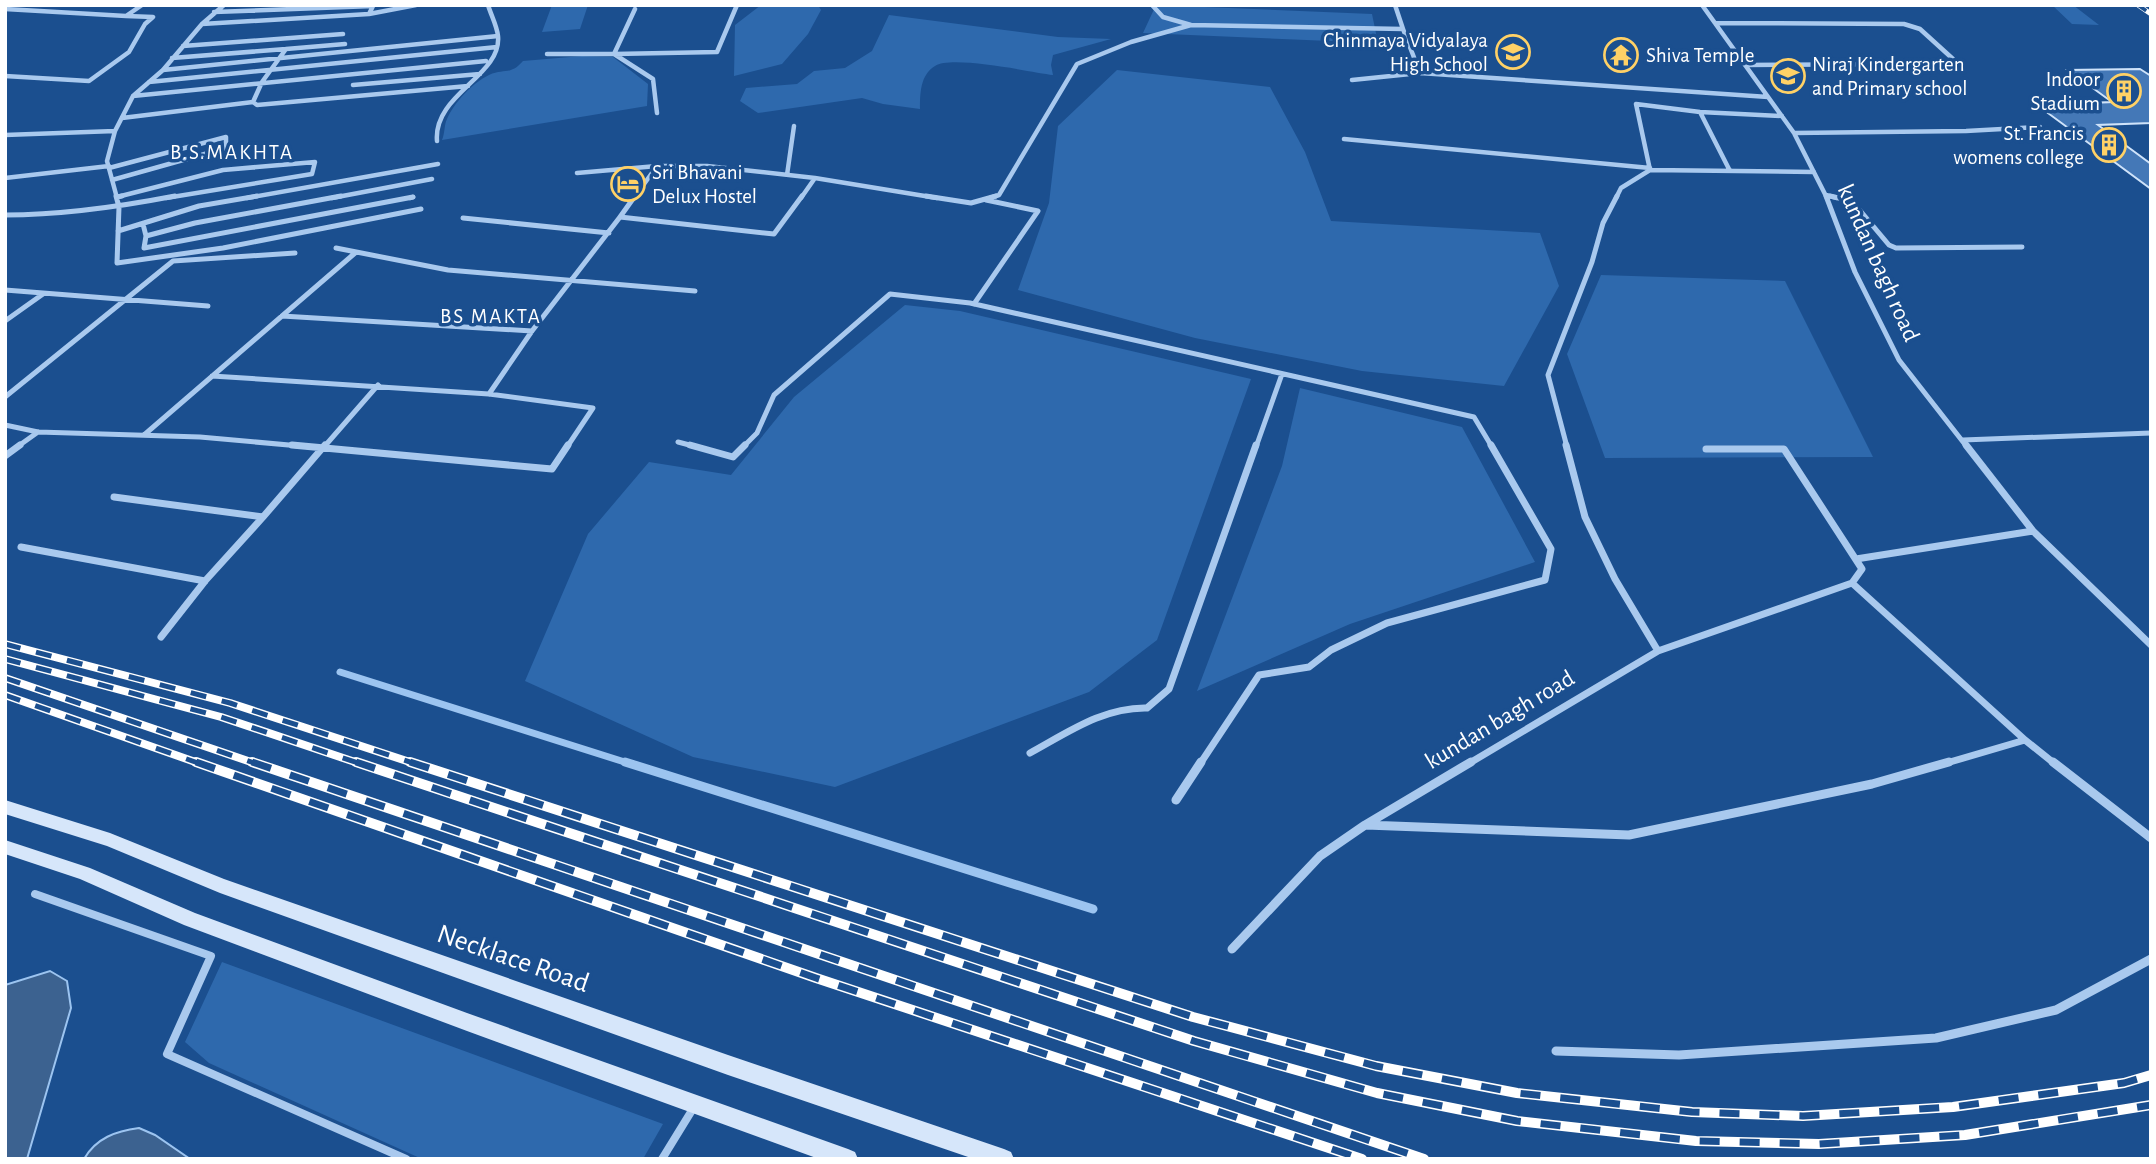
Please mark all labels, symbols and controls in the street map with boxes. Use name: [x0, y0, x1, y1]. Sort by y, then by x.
place label: Chinmaya Vidyalaya High School: [1323, 30, 1488, 75]
school or university icon: Chinmaya Vidyalaya High School: [1494, 33, 1532, 71]
temple icon: Shiva Temple: [1602, 36, 1640, 74]
place label: Shiva Temple: [1646, 45, 1754, 66]
place label: Niraj Kindergarten and Primary school: [1812, 54, 1968, 99]
school or university icon: Niraj Kindergarten and Primary school: [1769, 57, 1807, 95]
place label: Indoor Stadium: [2030, 69, 2100, 114]
building icon: Indoor Stadium: [2105, 72, 2143, 110]
place label: St. Francis womens college: [1953, 123, 2084, 168]
building icon: St. Francis womens college: [2090, 126, 2128, 164]
district label: B.S.MAKHTA: [170, 142, 294, 163]
place label: Sri Bhavani Delux Hostel: [652, 162, 757, 207]
hotel icon: Sri Bhavani Delux Hostel: [609, 165, 647, 203]
street label: kundan bagh road: [1833, 181, 1923, 345]
district label: BS MAKTA: [440, 306, 542, 327]
street label: kundan bagh road: [1421, 666, 1579, 774]
street label: Necklace Road: [433, 920, 593, 998]

